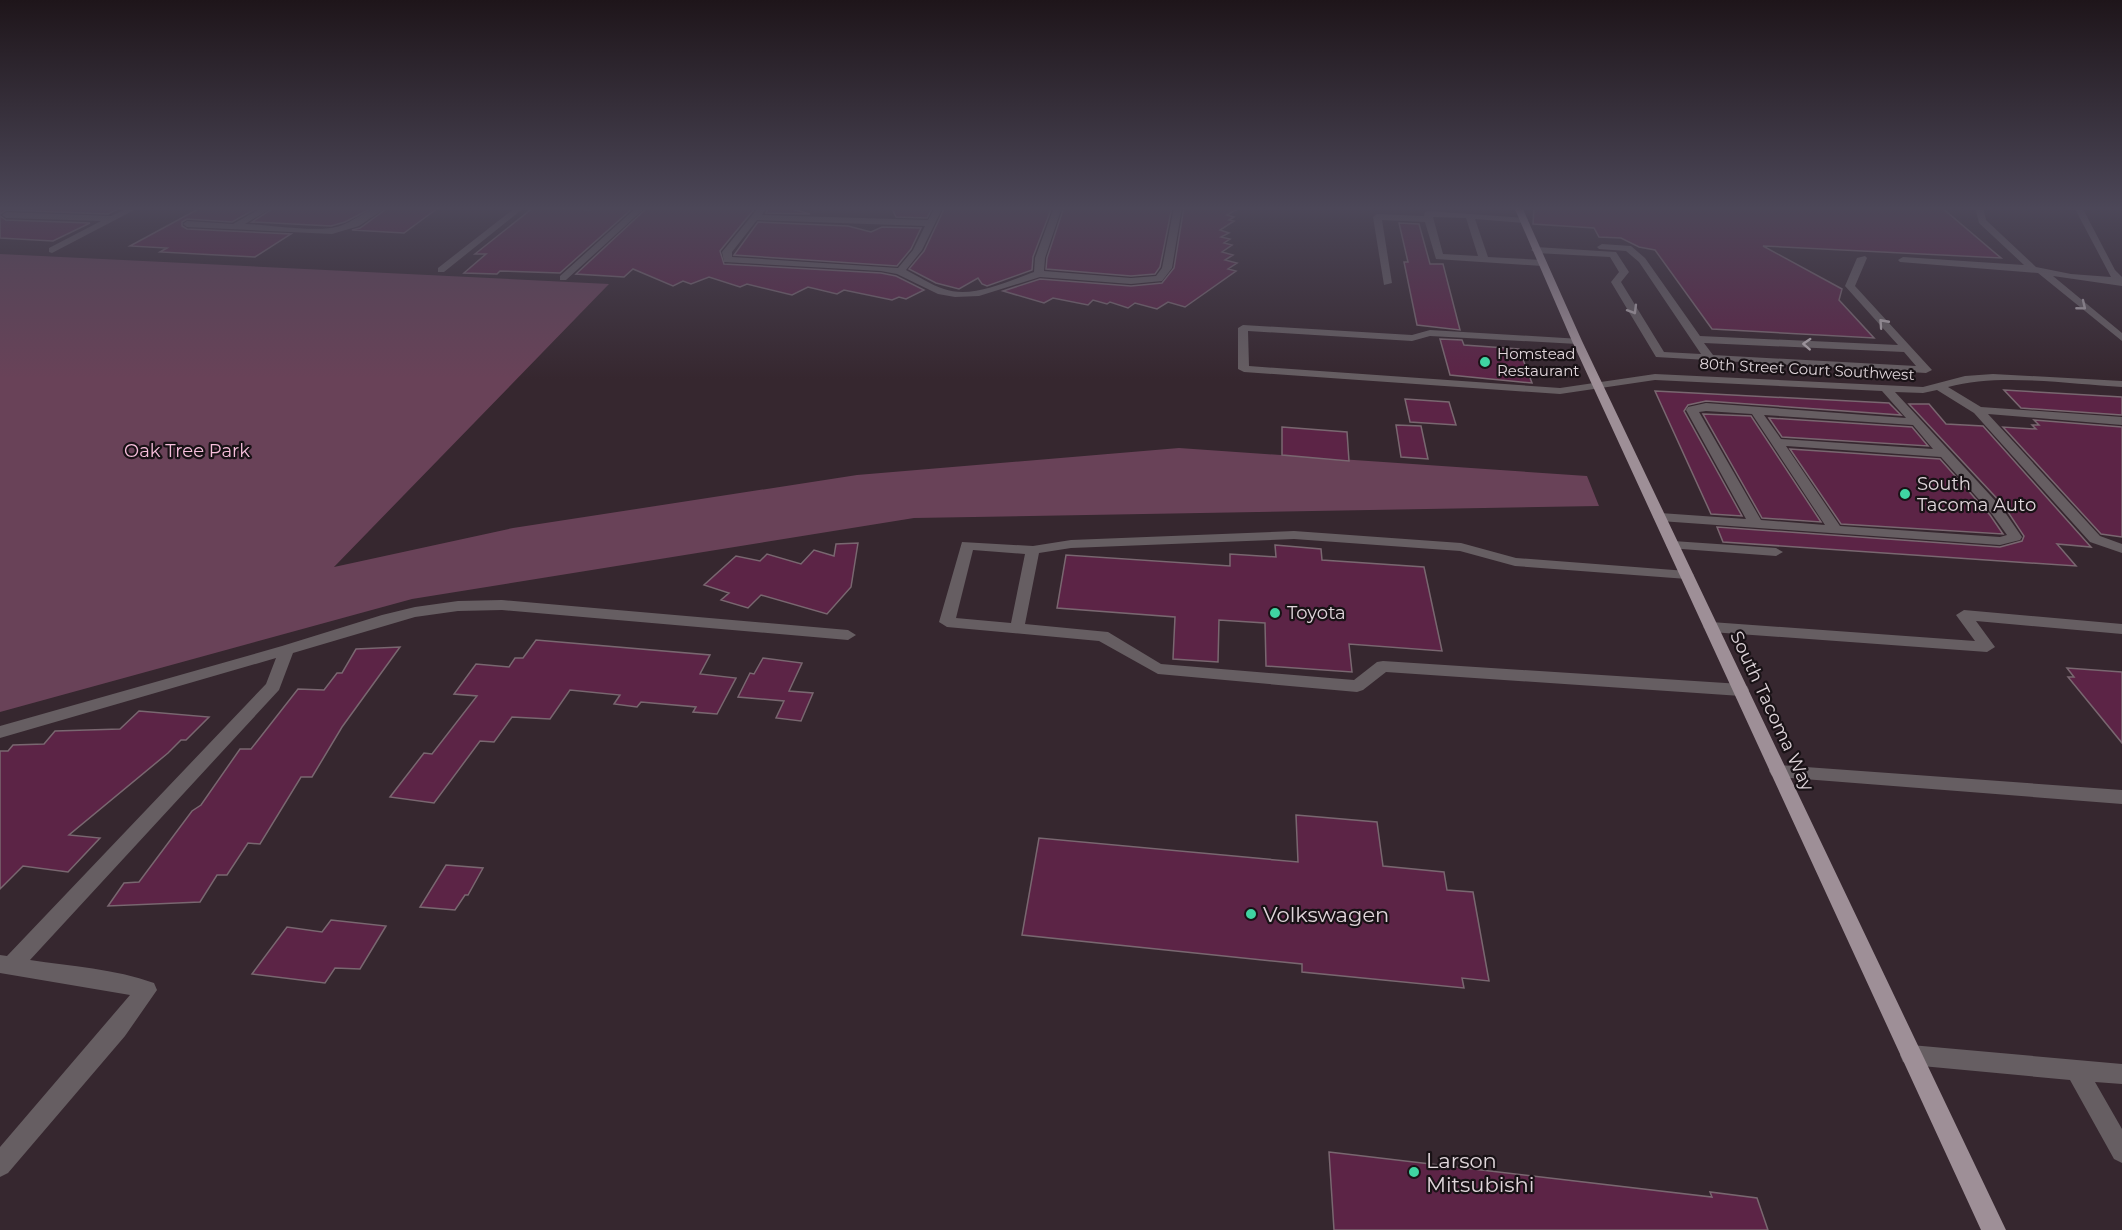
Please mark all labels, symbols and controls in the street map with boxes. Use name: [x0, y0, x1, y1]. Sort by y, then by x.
one-way arrow: [2076, 298, 2087, 309]
one-way arrow: [1626, 304, 1637, 314]
one-way arrow: [1879, 319, 1890, 329]
one-way arrow: [1802, 338, 1811, 351]
place label: Homstead Restaurant: [1497, 344, 1579, 380]
street label: 80th Street Court Southwest: [1699, 354, 1915, 384]
marker: Homstead Restaurant: [1478, 355, 1492, 369]
park label: Oak Tree Park: [124, 440, 250, 462]
place label: South Tacoma Auto: [1917, 473, 2036, 516]
marker: South Tacoma Auto: [1898, 487, 1912, 501]
place label: Toyota: [1287, 602, 1346, 624]
marker: Toyota: [1268, 606, 1282, 620]
street label: South Tacoma Way: [1725, 628, 1819, 795]
place label: Volkswagen: [1263, 902, 1389, 927]
marker: Volkswagen: [1244, 907, 1258, 921]
place label: Larson Mitsubishi: [1426, 1148, 1534, 1197]
marker: Larson Mitsubishi: [1407, 1165, 1421, 1179]

